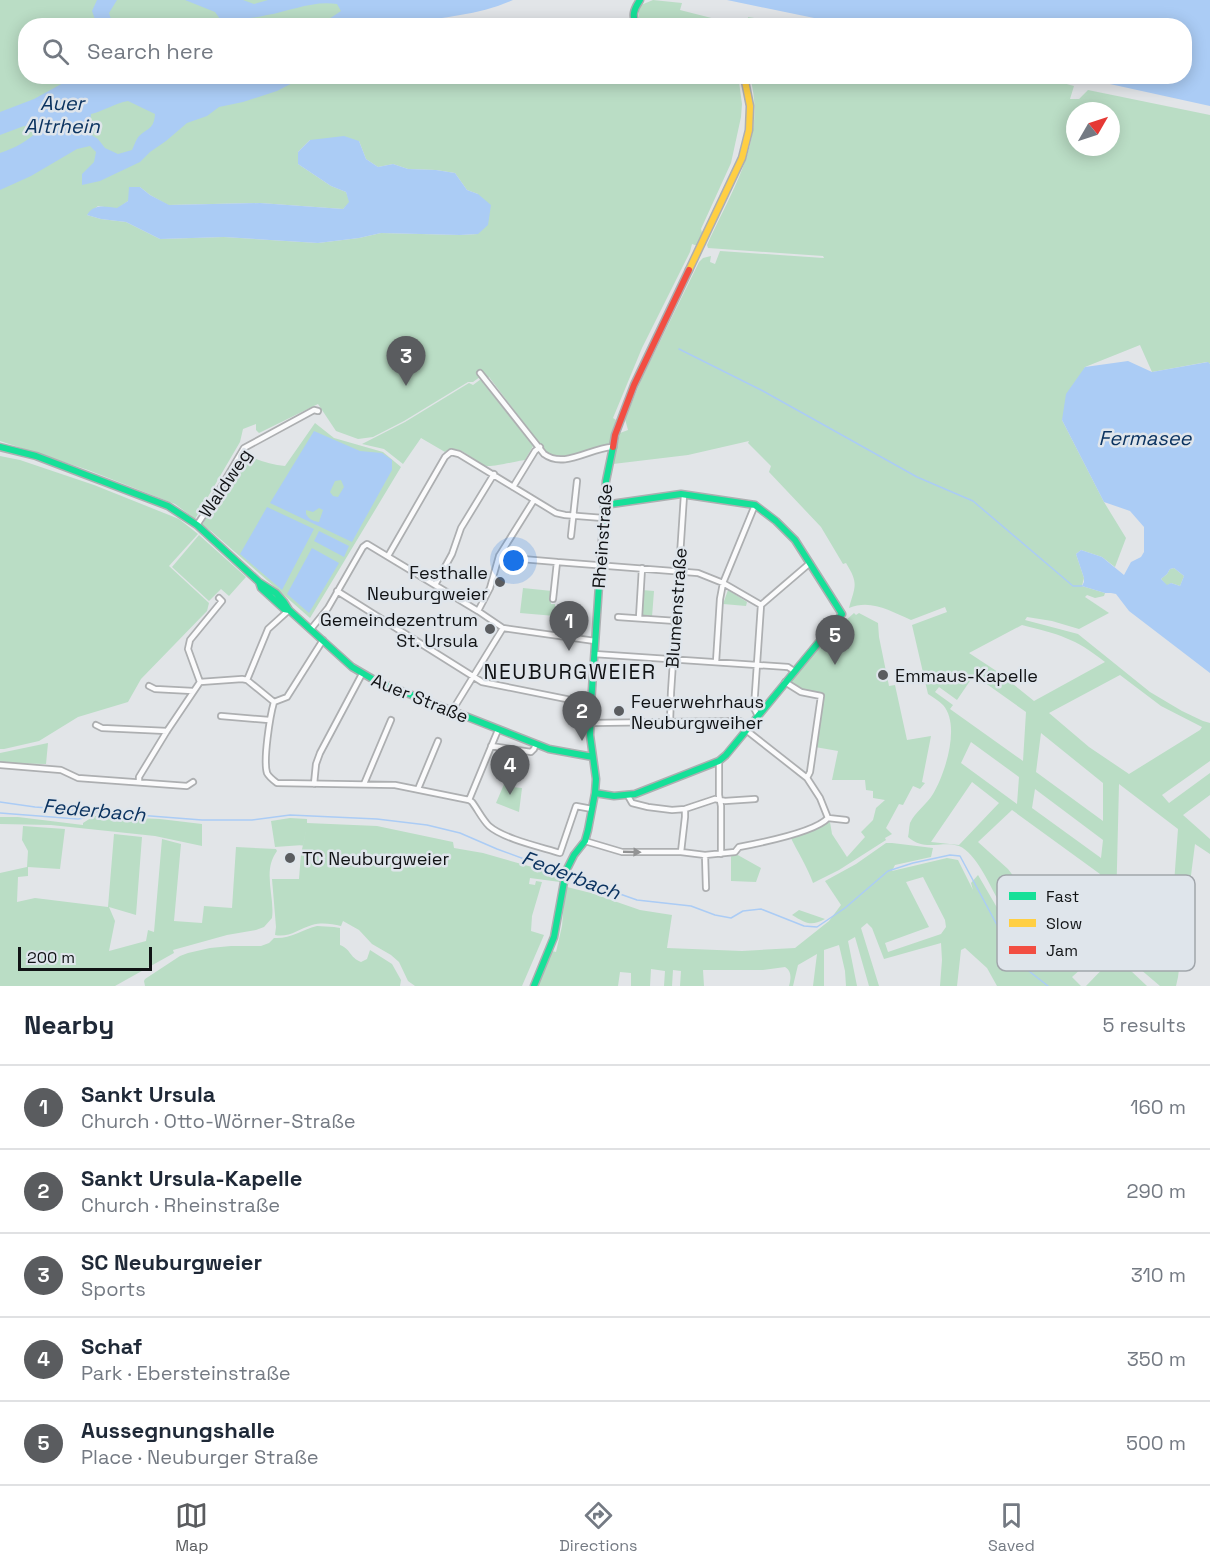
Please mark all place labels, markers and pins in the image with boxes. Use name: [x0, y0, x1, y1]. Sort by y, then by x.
pin: 3: [386, 336, 426, 386]
place label: Festhalle Neuburgweier: [367, 561, 488, 605]
marker: Festhalle Neuburgweier: [493, 575, 507, 589]
pin: 1: [550, 602, 588, 651]
place label: Gemeindezentrum St. Ursula: [320, 608, 478, 652]
pin: 5: [816, 616, 854, 665]
marker: Gemeindezentrum St. Ursula: [483, 622, 497, 636]
place label: Emmaus-Kapelle: [895, 664, 1038, 687]
marker: Emmaus-Kapelle: [876, 668, 890, 682]
place label: Feuerwehrhaus Neuburgweiher: [631, 690, 764, 734]
pin: 2: [562, 692, 602, 741]
marker: Feuerwehrhaus Neuburgweiher: [612, 704, 626, 718]
pin: 4: [490, 746, 530, 795]
place label: TC Neuburgweier: [302, 847, 449, 870]
marker: TC Neuburgweier: [283, 851, 297, 865]

